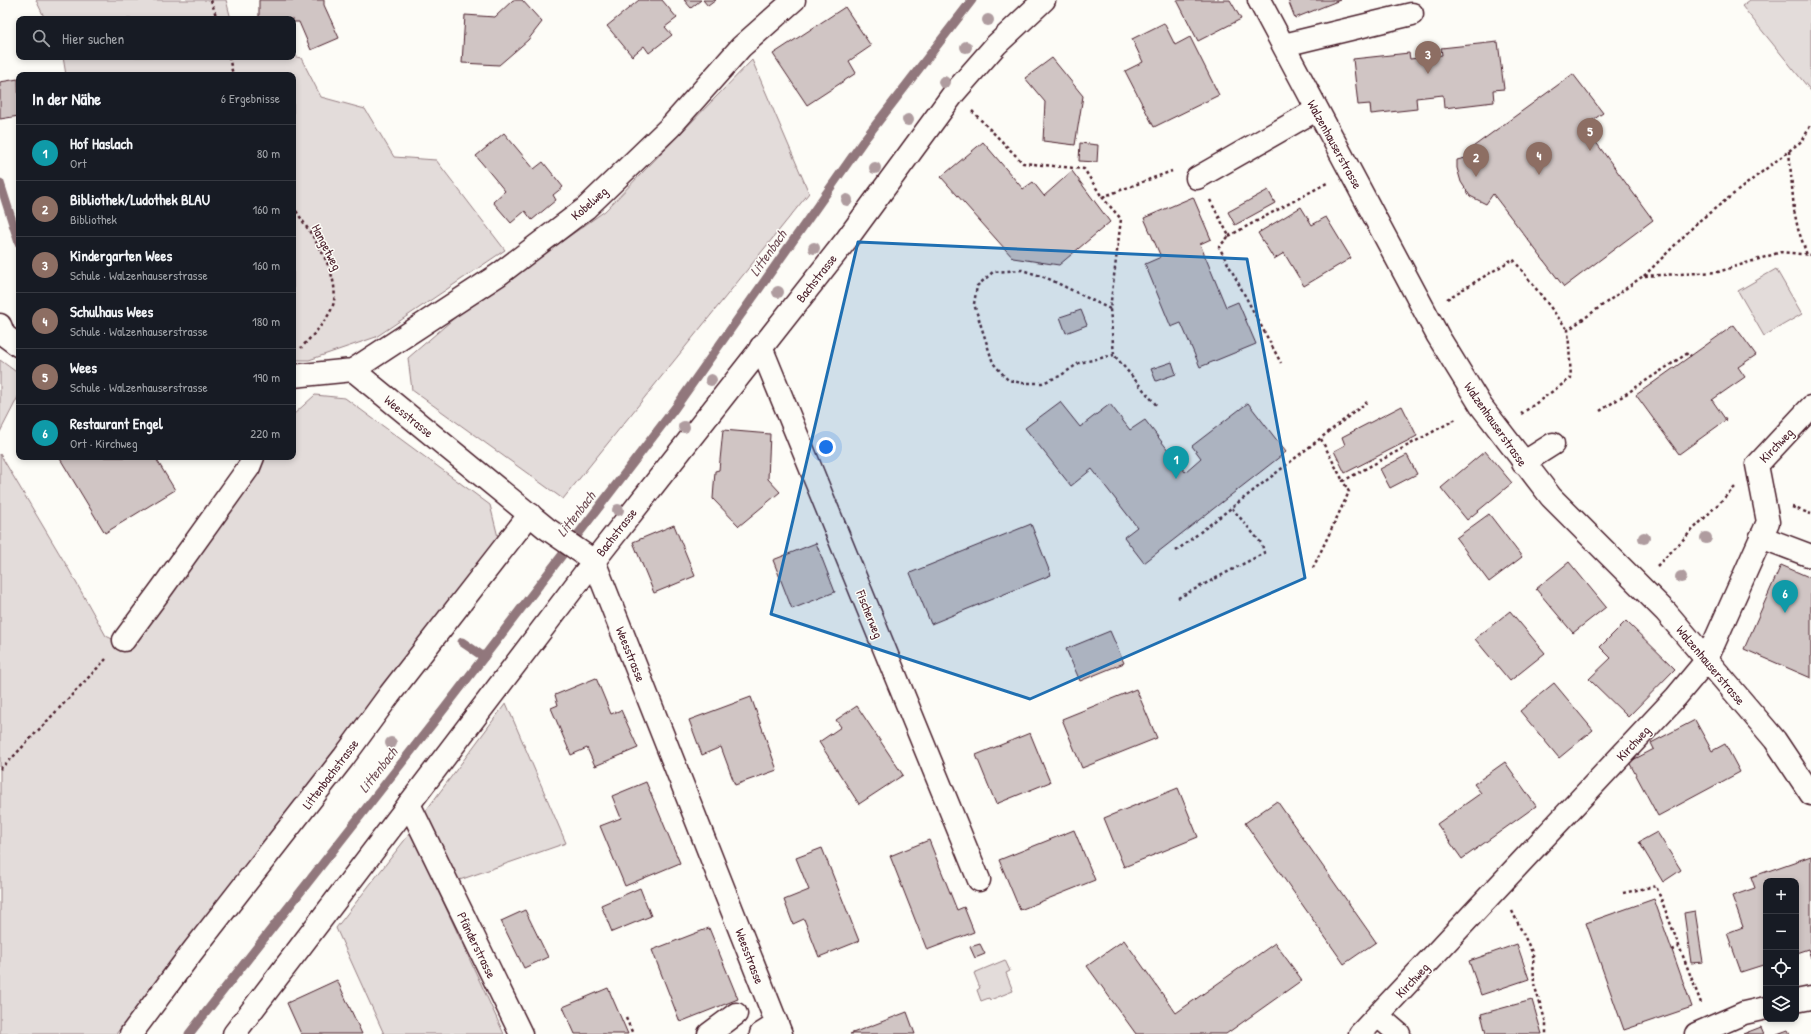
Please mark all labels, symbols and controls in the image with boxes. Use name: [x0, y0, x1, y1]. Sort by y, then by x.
search box: [16, 16, 296, 60]
icon: search: [30, 27, 52, 49]
text: Hier suchen: [62, 28, 124, 49]
pin: 3: [1415, 41, 1441, 74]
text: In der Nähe: [32, 87, 101, 110]
text: 6 Ergebnisse: [221, 89, 280, 107]
street label: Walzenhauserstrasse: [1303, 96, 1367, 192]
pin: 5: [1577, 118, 1603, 151]
text: Hof Haslach: [70, 133, 133, 154]
pin: 4: [1526, 142, 1552, 175]
text: 1: [43, 144, 47, 162]
text: 80 m: [257, 144, 280, 162]
pin: 2: [1463, 144, 1489, 177]
text: Ort: [70, 154, 87, 172]
street label: Kobelweg: [567, 182, 611, 224]
text: Bibliothek/Ludothek BLAU: [70, 189, 210, 210]
text: 2: [42, 200, 48, 218]
text: 160 m: [252, 200, 280, 218]
text: Bibliothek: [70, 210, 117, 228]
street label: Hangetweg: [308, 221, 346, 273]
water label: Littenbach: [745, 225, 791, 280]
text: Kindergarten Wees: [70, 245, 172, 266]
street label: Bachstrasse: [791, 250, 841, 306]
text: 3: [42, 256, 48, 274]
text: 160 m: [252, 256, 280, 274]
text: Schule · Walzenhauserstrasse: [70, 266, 208, 284]
text: Schulhaus Wees: [70, 301, 153, 322]
text: 4: [43, 312, 47, 330]
text: 180 m: [252, 312, 280, 330]
text: Schule · Walzenhauserstrasse: [70, 322, 208, 340]
text: Wees: [70, 357, 97, 378]
text: 5: [42, 368, 48, 386]
text: 190 m: [253, 368, 280, 386]
text: Schule · Walzenhauserstrasse: [70, 378, 208, 396]
street label: Walzenhauserstrasse: [1460, 378, 1532, 470]
street label: Weesstrasse: [381, 391, 437, 441]
text: Restaurant Engel: [70, 413, 163, 434]
street label: Kirchweg: [1755, 423, 1797, 466]
text: 6: [42, 424, 48, 442]
text: 220 m: [250, 424, 280, 442]
text: Ort · Kirchweg: [70, 434, 137, 452]
your location: [816, 437, 836, 457]
pin: 1: [1163, 446, 1189, 479]
water label: Littenbach: [552, 486, 600, 540]
street label: Bachstrasse: [591, 504, 641, 560]
pin: 6: [1772, 580, 1798, 613]
street label: Fischerweg: [852, 586, 888, 641]
street label: Walzenhauserstrasse: [1672, 621, 1750, 709]
street label: Weesstrasse: [612, 624, 650, 684]
street label: Kirchweg: [1612, 721, 1654, 765]
street label: Littenbachstrasse: [298, 735, 362, 813]
water label: Littenbach: [354, 742, 402, 796]
map controls: [1763, 878, 1799, 1022]
button: +: [1763, 878, 1799, 914]
street label: Pfänderstrasse: [453, 909, 501, 981]
button: −: [1763, 914, 1799, 950]
street label: Weesstrasse: [731, 926, 769, 986]
button: locate: [1763, 950, 1799, 986]
street label: Kirchweg: [1391, 958, 1433, 1002]
button: layers: [1763, 986, 1799, 1022]

